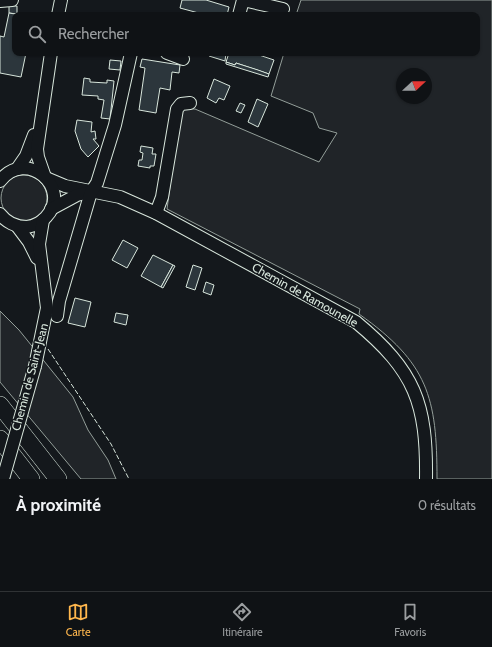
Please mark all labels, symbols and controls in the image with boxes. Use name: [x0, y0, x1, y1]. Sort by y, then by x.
search box: [12, 12, 480, 56]
icon: search: [26, 23, 48, 45]
text: Rechercher: [58, 25, 129, 43]
north arrow: [396, 68, 432, 104]
street label: Chemin de Ramounelle: [250, 259, 361, 330]
street label: Chemin de Saint-Jean: [8, 321, 51, 432]
text: À proximité: [16, 495, 101, 515]
text: 0 résultats: [418, 497, 476, 513]
tab: Carte: [66, 601, 91, 639]
tab: Itinéraire: [222, 601, 263, 639]
tab: Favoris: [394, 601, 426, 639]

